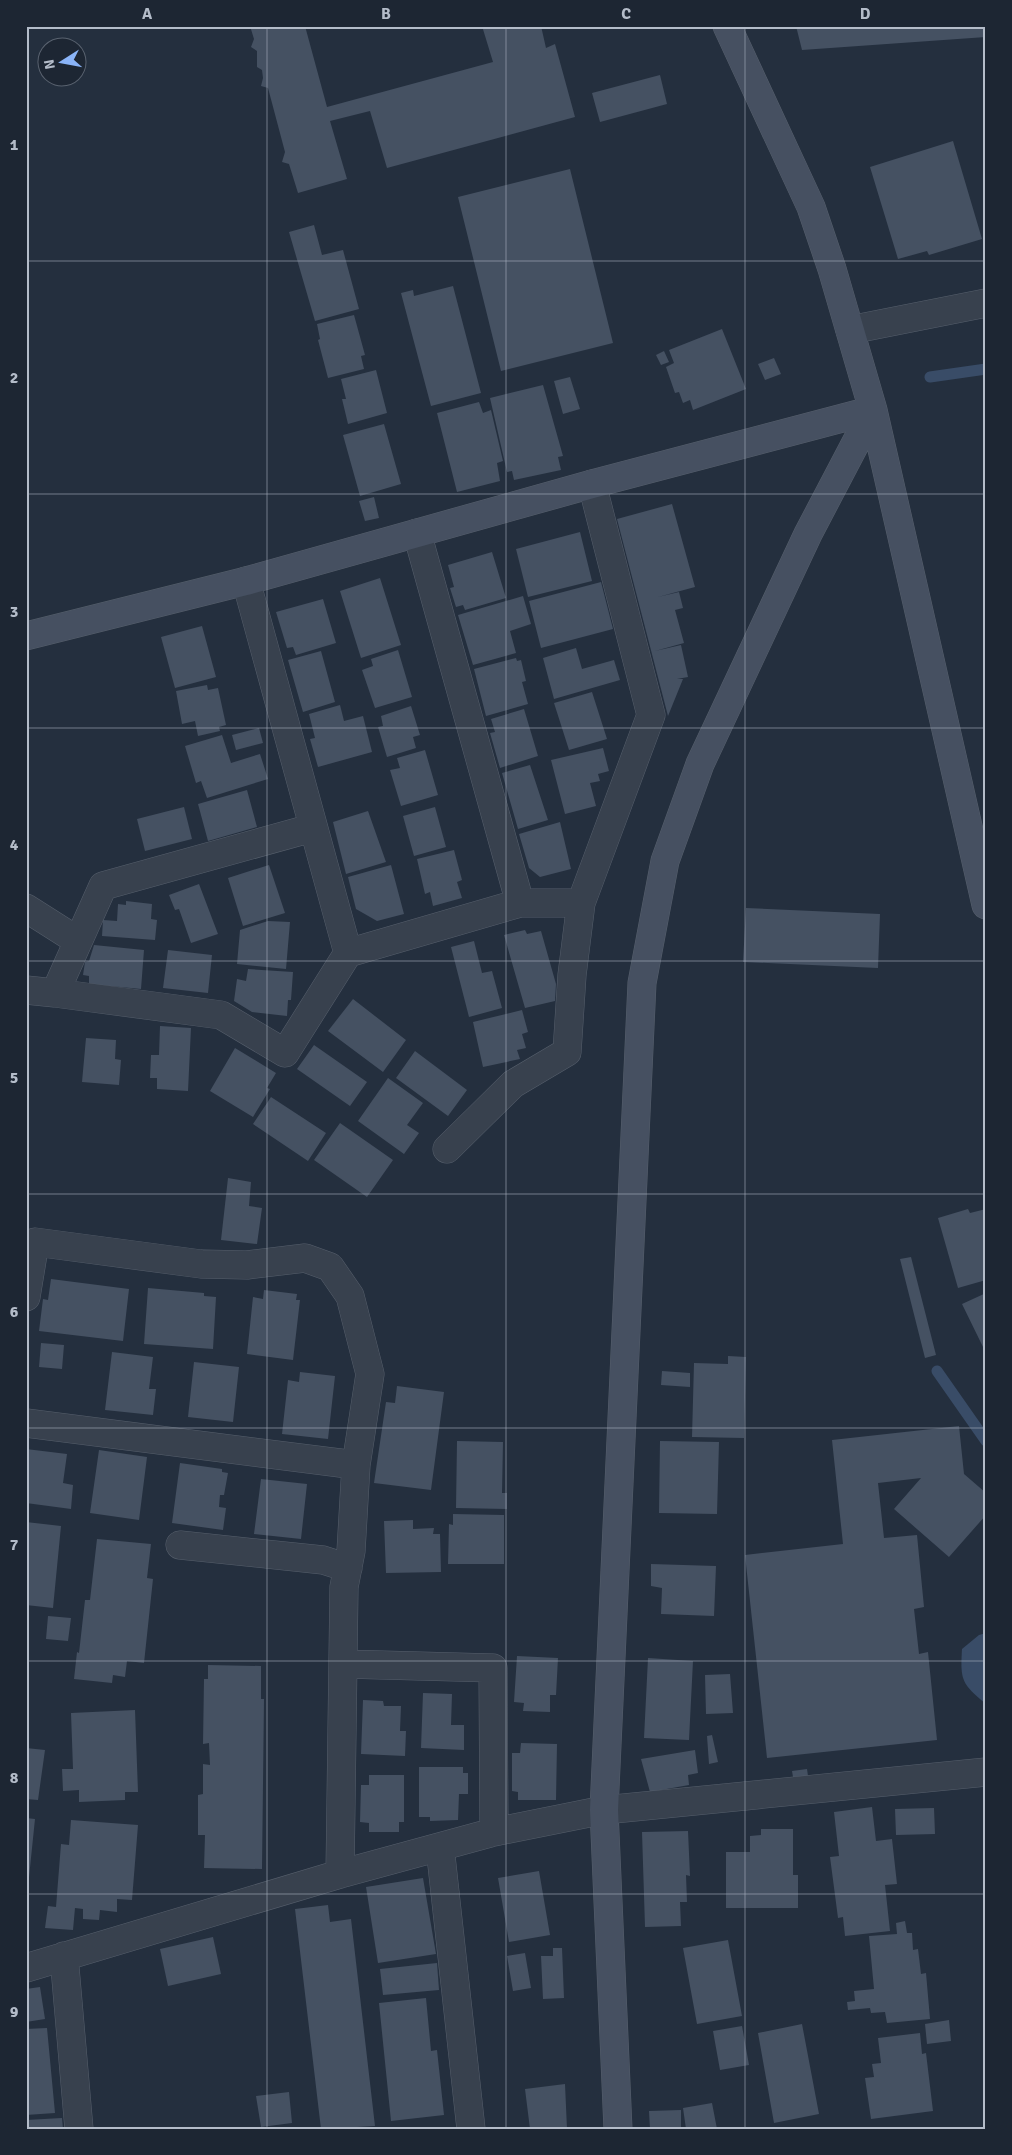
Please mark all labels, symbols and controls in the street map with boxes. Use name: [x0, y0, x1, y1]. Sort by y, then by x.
text: A: [142, 4, 153, 24]
text: B: [381, 4, 391, 24]
text: C: [621, 4, 631, 24]
text: D: [860, 4, 871, 24]
north arrow: [38, 38, 88, 88]
text: N: [40, 58, 59, 71]
text: 1: [10, 135, 19, 155]
text: 2: [10, 368, 18, 388]
text: 3: [10, 602, 18, 622]
text: 4: [10, 835, 19, 855]
text: 5: [10, 1068, 18, 1088]
text: 6: [10, 1302, 19, 1322]
text: 7: [10, 1535, 19, 1555]
text: 8: [10, 1768, 19, 1788]
text: 9: [10, 2002, 19, 2022]

